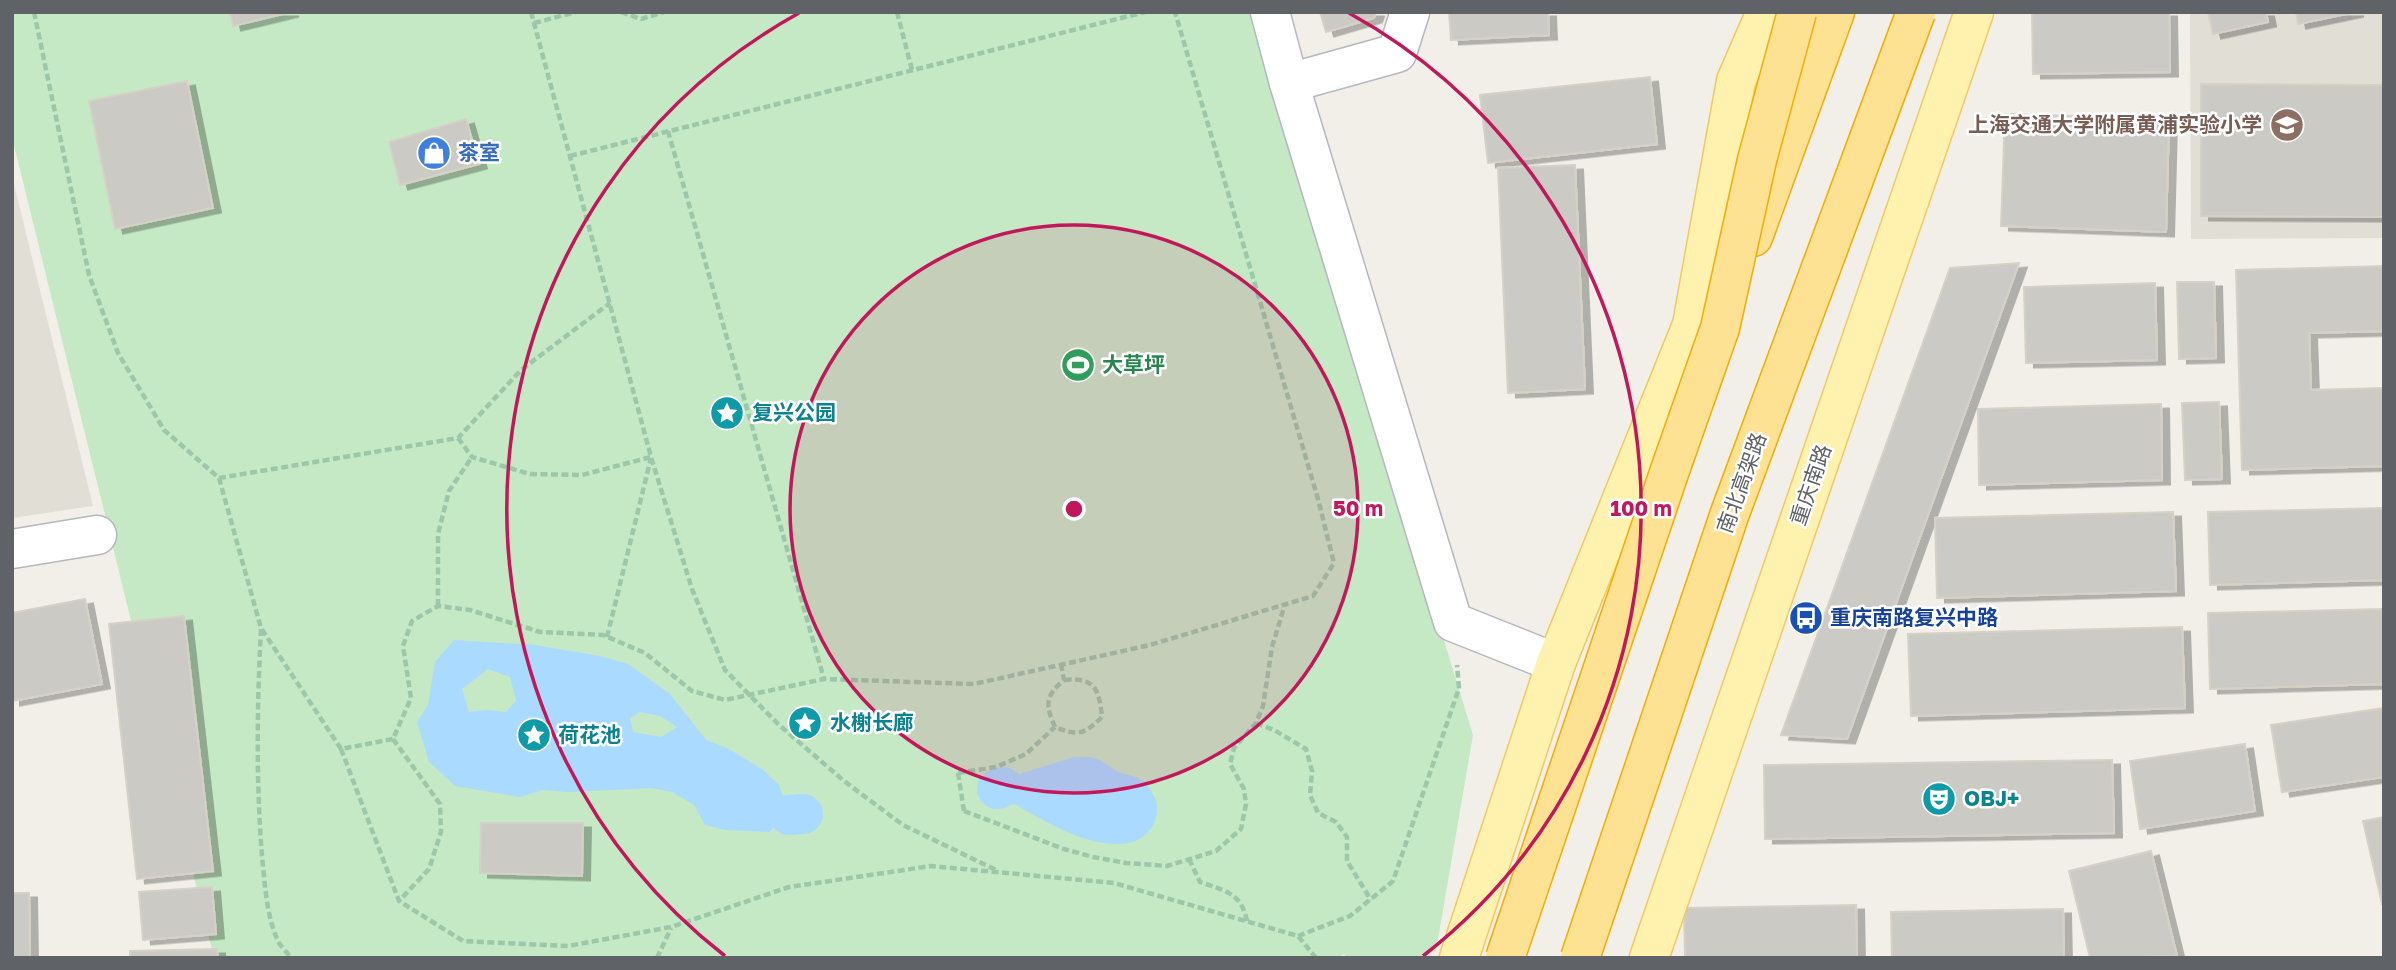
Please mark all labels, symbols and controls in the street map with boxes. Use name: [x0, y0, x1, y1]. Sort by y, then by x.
school or university icon: 上海交通大学附属黄浦实验小学: [2268, 106, 2306, 144]
place label: 上海交通大学附属黄浦实验小学: [1968, 111, 2262, 137]
shop icon: 茶室: [415, 134, 453, 172]
place label: 茶室: [458, 139, 500, 165]
sports icon: 大草坪: [1059, 346, 1097, 384]
place label: 大草坪: [1102, 351, 1165, 377]
place icon: 复兴公园: [708, 394, 746, 432]
place label: 复兴公园: [752, 399, 836, 425]
street label: 南北高架路: [1711, 429, 1771, 536]
street label: 重庆南路: [1784, 441, 1836, 529]
text: 50 m: [1333, 495, 1383, 521]
text: 100 m: [1610, 495, 1672, 521]
centre of rings: [1062, 497, 1086, 521]
bus stop icon: 重庆南路复兴中路: [1787, 599, 1825, 637]
place label: 重庆南路复兴中路: [1830, 604, 1998, 630]
place icon: 水榭长廊: [786, 704, 824, 742]
place label: 水榭长廊: [830, 709, 914, 735]
place icon: 荷花池: [515, 716, 553, 754]
place label: 荷花池: [558, 721, 621, 747]
theatre icon: OBJ+: [1920, 780, 1958, 818]
place label: OBJ+: [1964, 785, 2019, 811]

